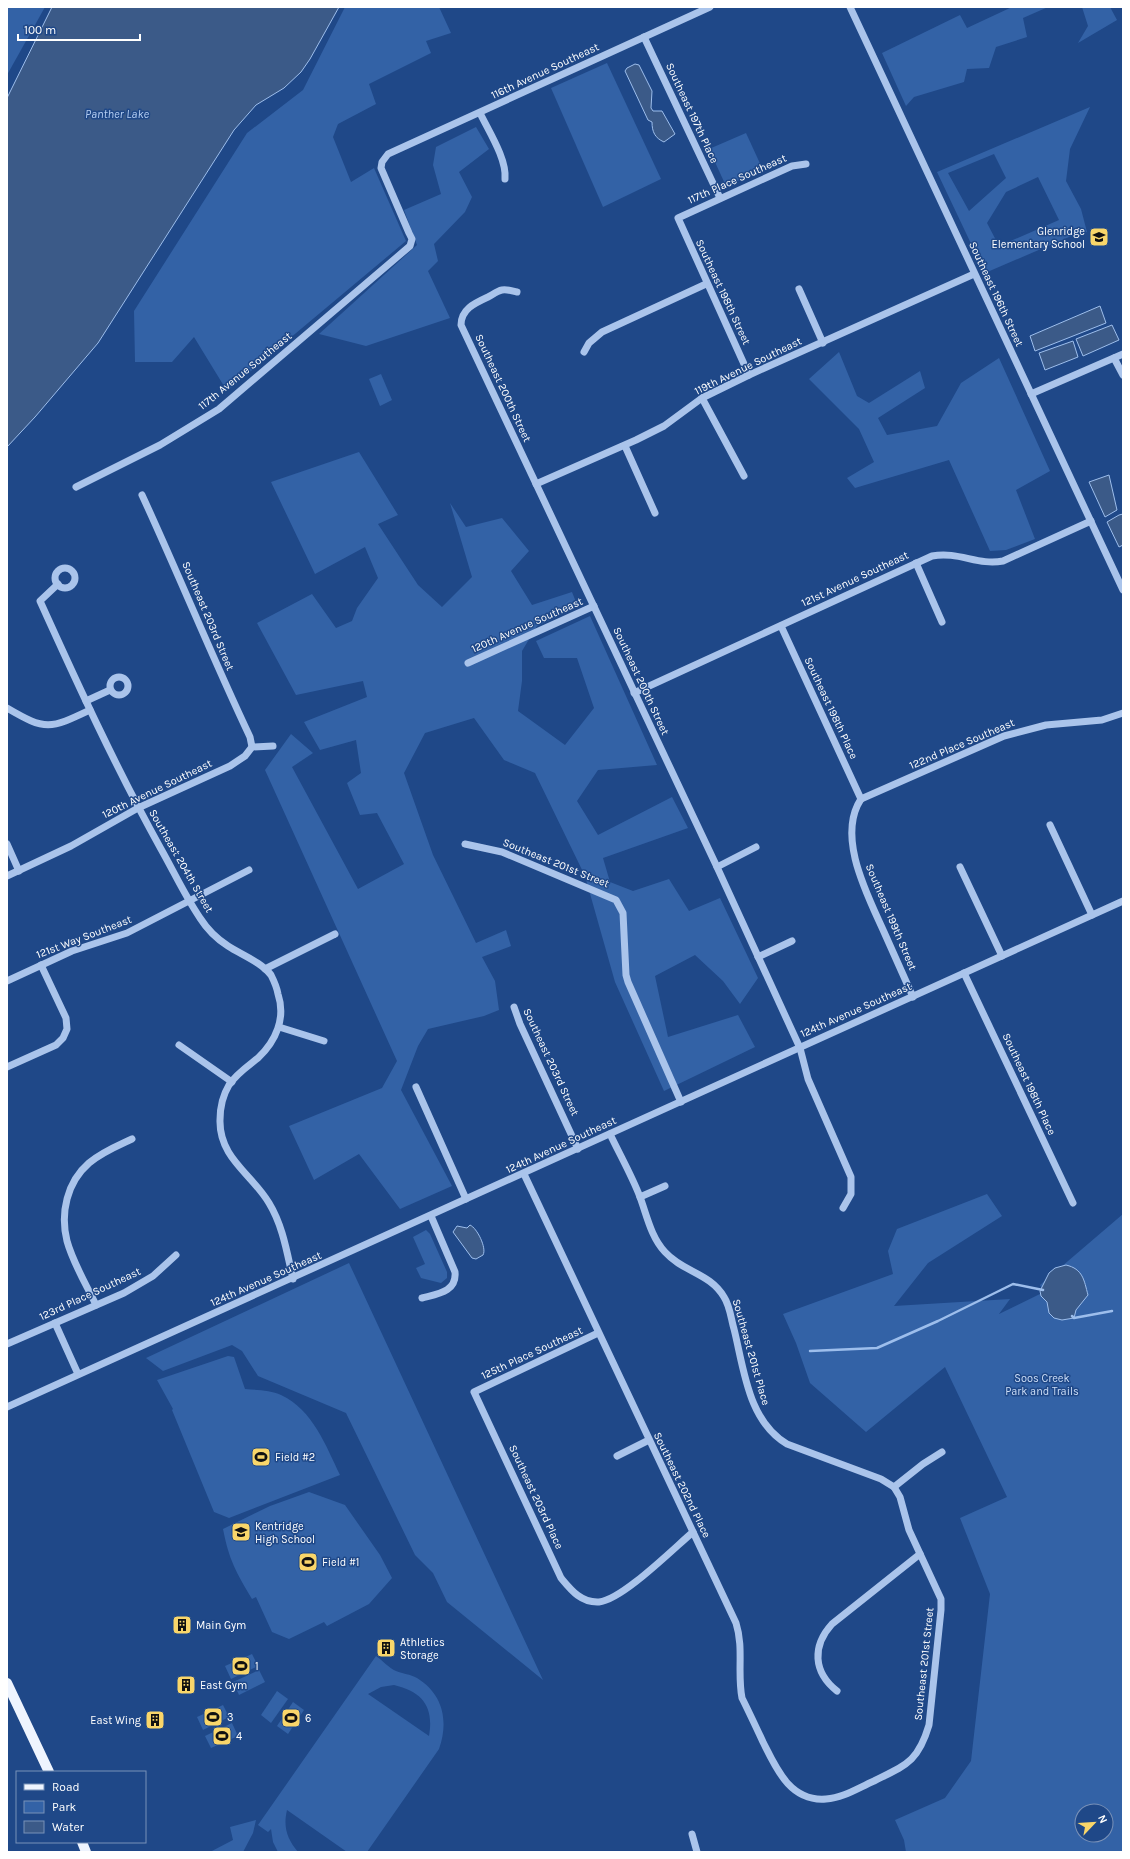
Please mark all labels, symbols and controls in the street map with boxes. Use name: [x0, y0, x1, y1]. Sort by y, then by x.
scale bar: [18, 16, 140, 42]
text: 100 m: [24, 23, 56, 37]
street label: 116th Avenue Southeast: [489, 40, 601, 102]
street label: Southeast 197th Place: [663, 61, 721, 166]
water label: Panther Lake: [85, 107, 150, 121]
street label: 117th Place Southeast: [686, 151, 788, 207]
place label: Glenridge Elementary School: [992, 225, 1085, 251]
school or university icon: Glenridge Elementary School: [1088, 226, 1110, 248]
street label: Southeast 198th Street: [693, 237, 753, 347]
street label: Southeast 196th Street: [966, 239, 1026, 349]
street label: 117th Avenue Southeast: [196, 329, 294, 413]
street label: Southeast 200th Street: [472, 332, 534, 444]
street label: 119th Avenue Southeast: [692, 334, 804, 398]
street label: 121st Avenue Southeast: [799, 548, 911, 610]
street label: Southeast 203rd Street: [179, 560, 237, 672]
street label: 120th Avenue Southeast: [469, 595, 585, 655]
street label: Southeast 200th Street: [610, 625, 672, 737]
street label: Southeast 198th Place: [802, 655, 861, 761]
street label: 122nd Place Southeast: [907, 716, 1017, 772]
street label: 120th Avenue Southeast: [100, 757, 214, 821]
street label: Southeast 204th Street: [146, 807, 216, 915]
street label: Southeast 201st Street: [501, 836, 611, 890]
street label: Southeast 199th Street: [863, 862, 919, 972]
street label: 121st Way Southeast: [34, 913, 134, 961]
street label: 124th Avenue Southeast: [799, 980, 913, 1040]
street label: Southeast 203rd Street: [520, 1006, 582, 1118]
street label: Southeast 198th Place: [1000, 1031, 1059, 1137]
street label: 124th Avenue Southeast: [504, 1114, 618, 1176]
street label: 124th Avenue Southeast: [209, 1249, 323, 1309]
street label: 123rd Place Southeast: [37, 1265, 143, 1323]
street label: Southeast 201st Place: [730, 1297, 772, 1407]
street label: 125th Place Southeast: [479, 1324, 585, 1382]
park label: Soos Creek Park and Trails: [1005, 1372, 1079, 1398]
street label: Southeast 202nd Place: [651, 1430, 713, 1540]
street label: Southeast 203rd Place: [506, 1443, 566, 1551]
sports icon: Field #2: [250, 1446, 272, 1468]
place label: Field #2: [275, 1451, 315, 1464]
place label: Kentridge High School: [255, 1520, 315, 1546]
school or university icon: Kentridge High School: [230, 1521, 252, 1543]
sports icon: Field #1: [297, 1551, 319, 1573]
place label: Field #1: [322, 1556, 359, 1569]
street label: Southeast 201st Street: [912, 1607, 936, 1721]
building icon: Main Gym: [171, 1614, 193, 1636]
place label: Main Gym: [196, 1619, 246, 1632]
place label: Athletics Storage: [400, 1636, 445, 1662]
building icon: Athletics Storage: [375, 1637, 397, 1659]
sports icon: 1: [230, 1655, 252, 1677]
place label: 1: [255, 1660, 259, 1673]
building icon: East Gym: [175, 1674, 197, 1696]
place label: East Gym: [200, 1679, 247, 1692]
sports icon: 3: [202, 1706, 224, 1728]
sports icon: 6: [280, 1707, 302, 1729]
building icon: East Wing: [144, 1709, 166, 1731]
place label: 3: [227, 1711, 234, 1724]
place label: 6: [305, 1712, 311, 1725]
place label: East Wing: [90, 1714, 142, 1727]
sports icon: 4: [211, 1725, 233, 1747]
place label: 4: [236, 1730, 242, 1743]
legend: [16, 1771, 146, 1843]
text: Road: [52, 1780, 80, 1794]
text: Park: [52, 1800, 77, 1814]
north arrow: [1074, 1803, 1114, 1843]
text: N: [1095, 1813, 1110, 1825]
text: Water: [52, 1820, 85, 1834]

